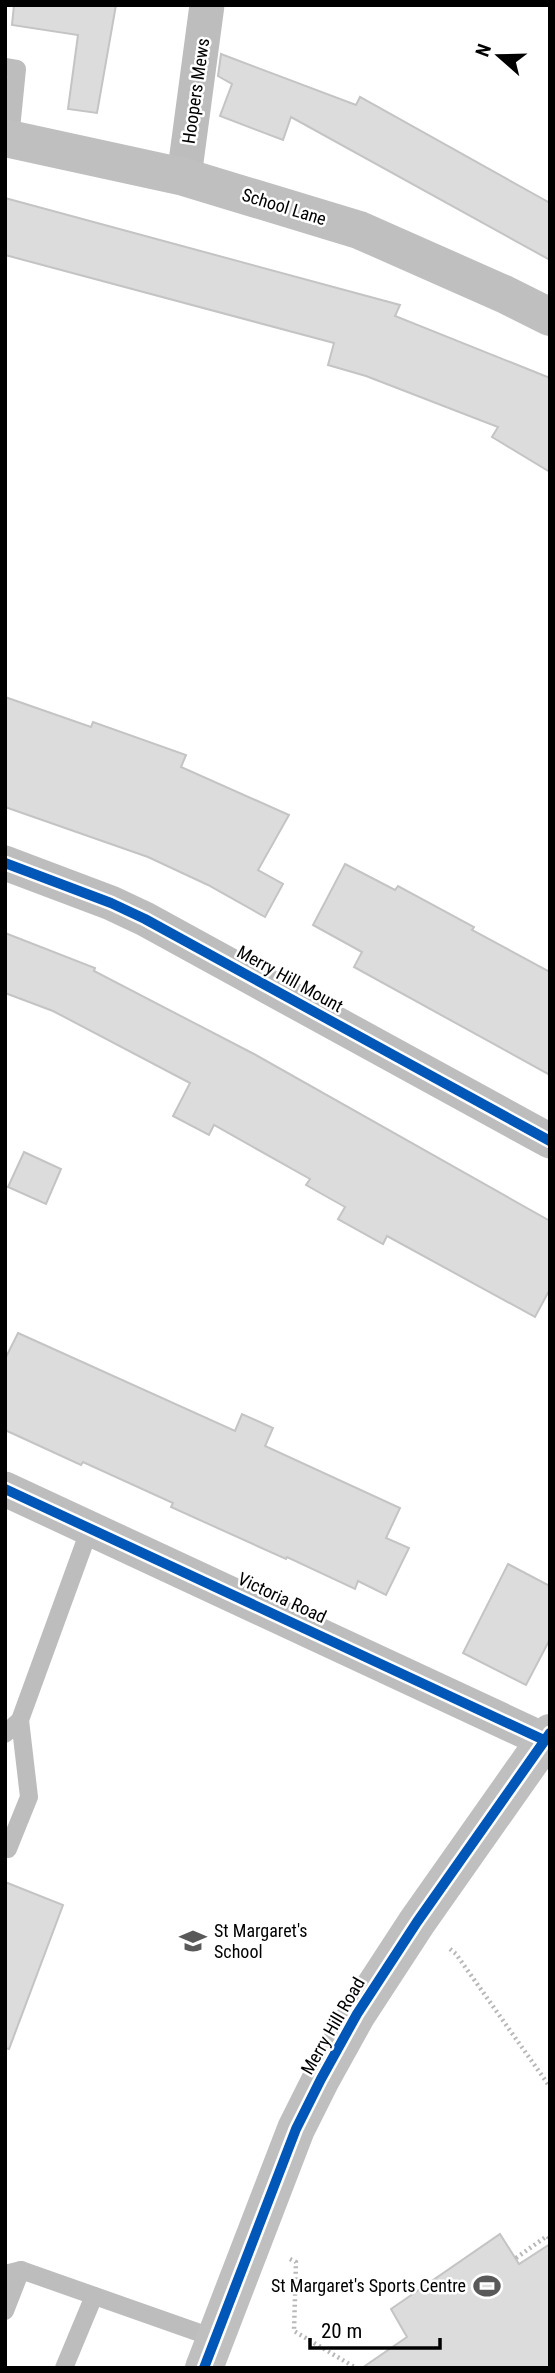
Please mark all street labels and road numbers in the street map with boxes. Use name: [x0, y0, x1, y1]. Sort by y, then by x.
street label: Hoopers Mews: [178, 37, 213, 145]
street label: School Lane: [239, 184, 329, 229]
street label: Merry Hill Mount: [234, 941, 347, 1016]
street label: Victoria Road: [235, 1568, 330, 1627]
street label: Merry Hill Road: [296, 1973, 369, 2078]

